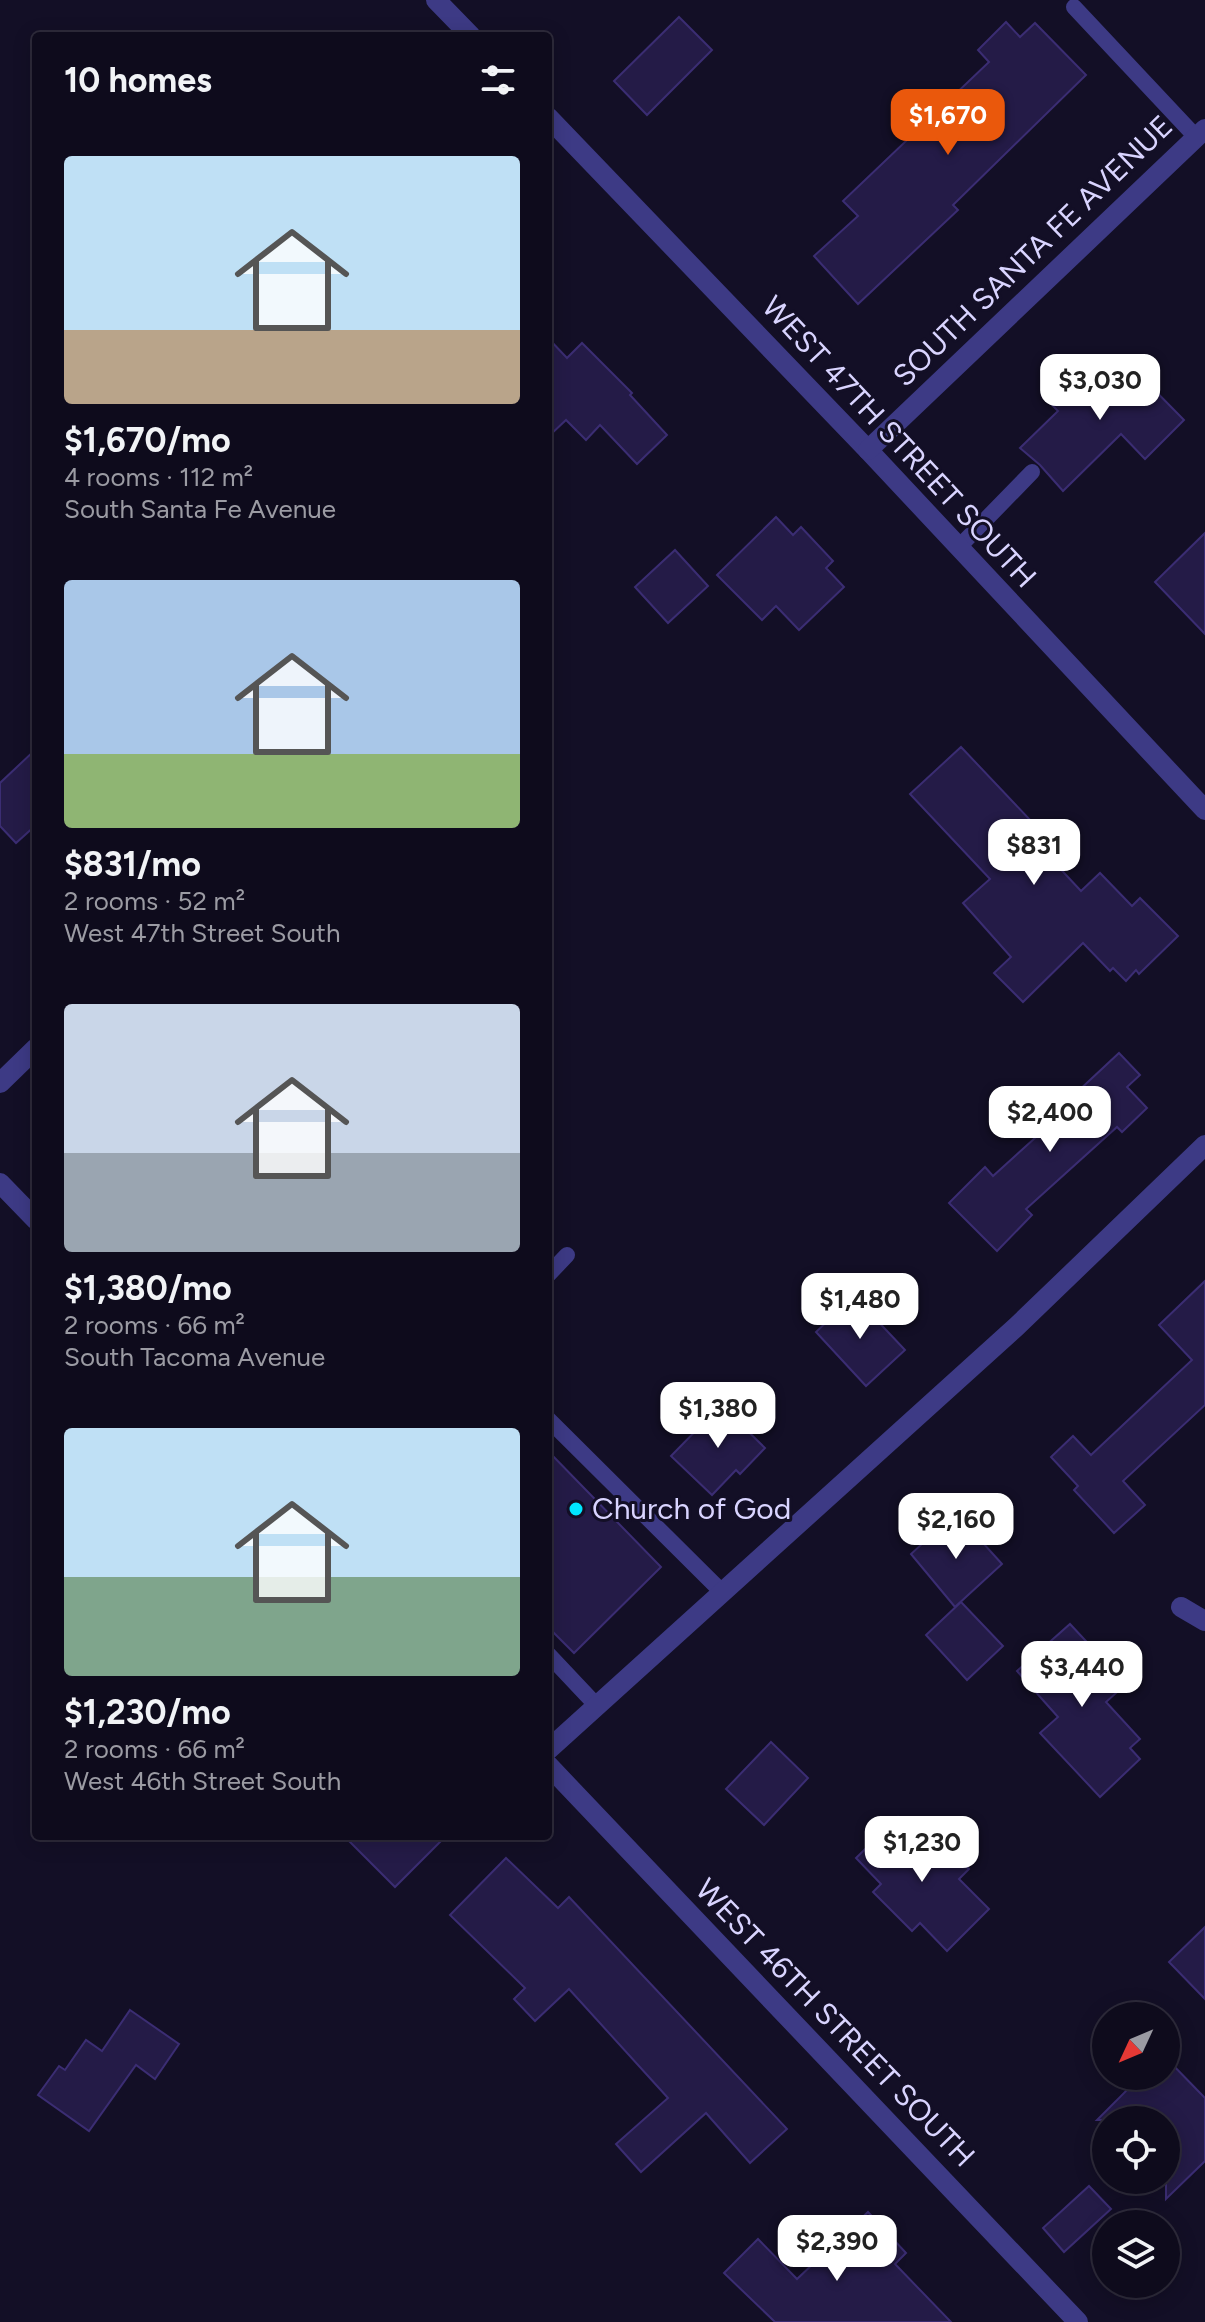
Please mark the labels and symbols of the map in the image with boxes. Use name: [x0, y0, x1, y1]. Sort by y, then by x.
pin: $1,670: [883, 89, 1013, 157]
street label: SOUTH SANTA FE AVENUE: [885, 107, 1180, 394]
street label: WEST 47TH STREET SOUTH: [754, 288, 1044, 595]
pin: $3,030: [1035, 354, 1165, 422]
pin: $831: [987, 819, 1081, 887]
pin: $2,400: [985, 1086, 1115, 1154]
pin: $1,480: [795, 1273, 925, 1341]
pin: $1,380: [653, 1382, 783, 1450]
place label: Church of God: [592, 1490, 791, 1527]
pin: $2,160: [891, 1493, 1021, 1561]
marker: Church of God: [567, 1500, 585, 1518]
pin: $3,440: [1017, 1641, 1147, 1709]
pin: $1,230: [857, 1816, 987, 1884]
street label: WEST 46TH STREET SOUTH: [688, 1871, 983, 2174]
north arrow: [1092, 2002, 1180, 2090]
pin: $2,390: [772, 2215, 902, 2283]

